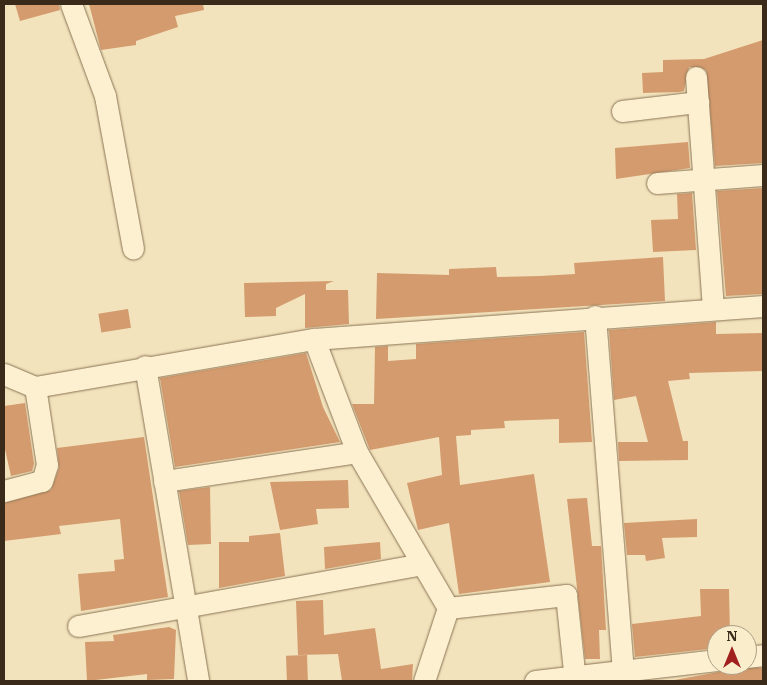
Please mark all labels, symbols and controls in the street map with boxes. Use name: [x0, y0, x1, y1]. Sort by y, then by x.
north arrow: [707, 625, 757, 675]
text: N: [726, 627, 738, 645]

